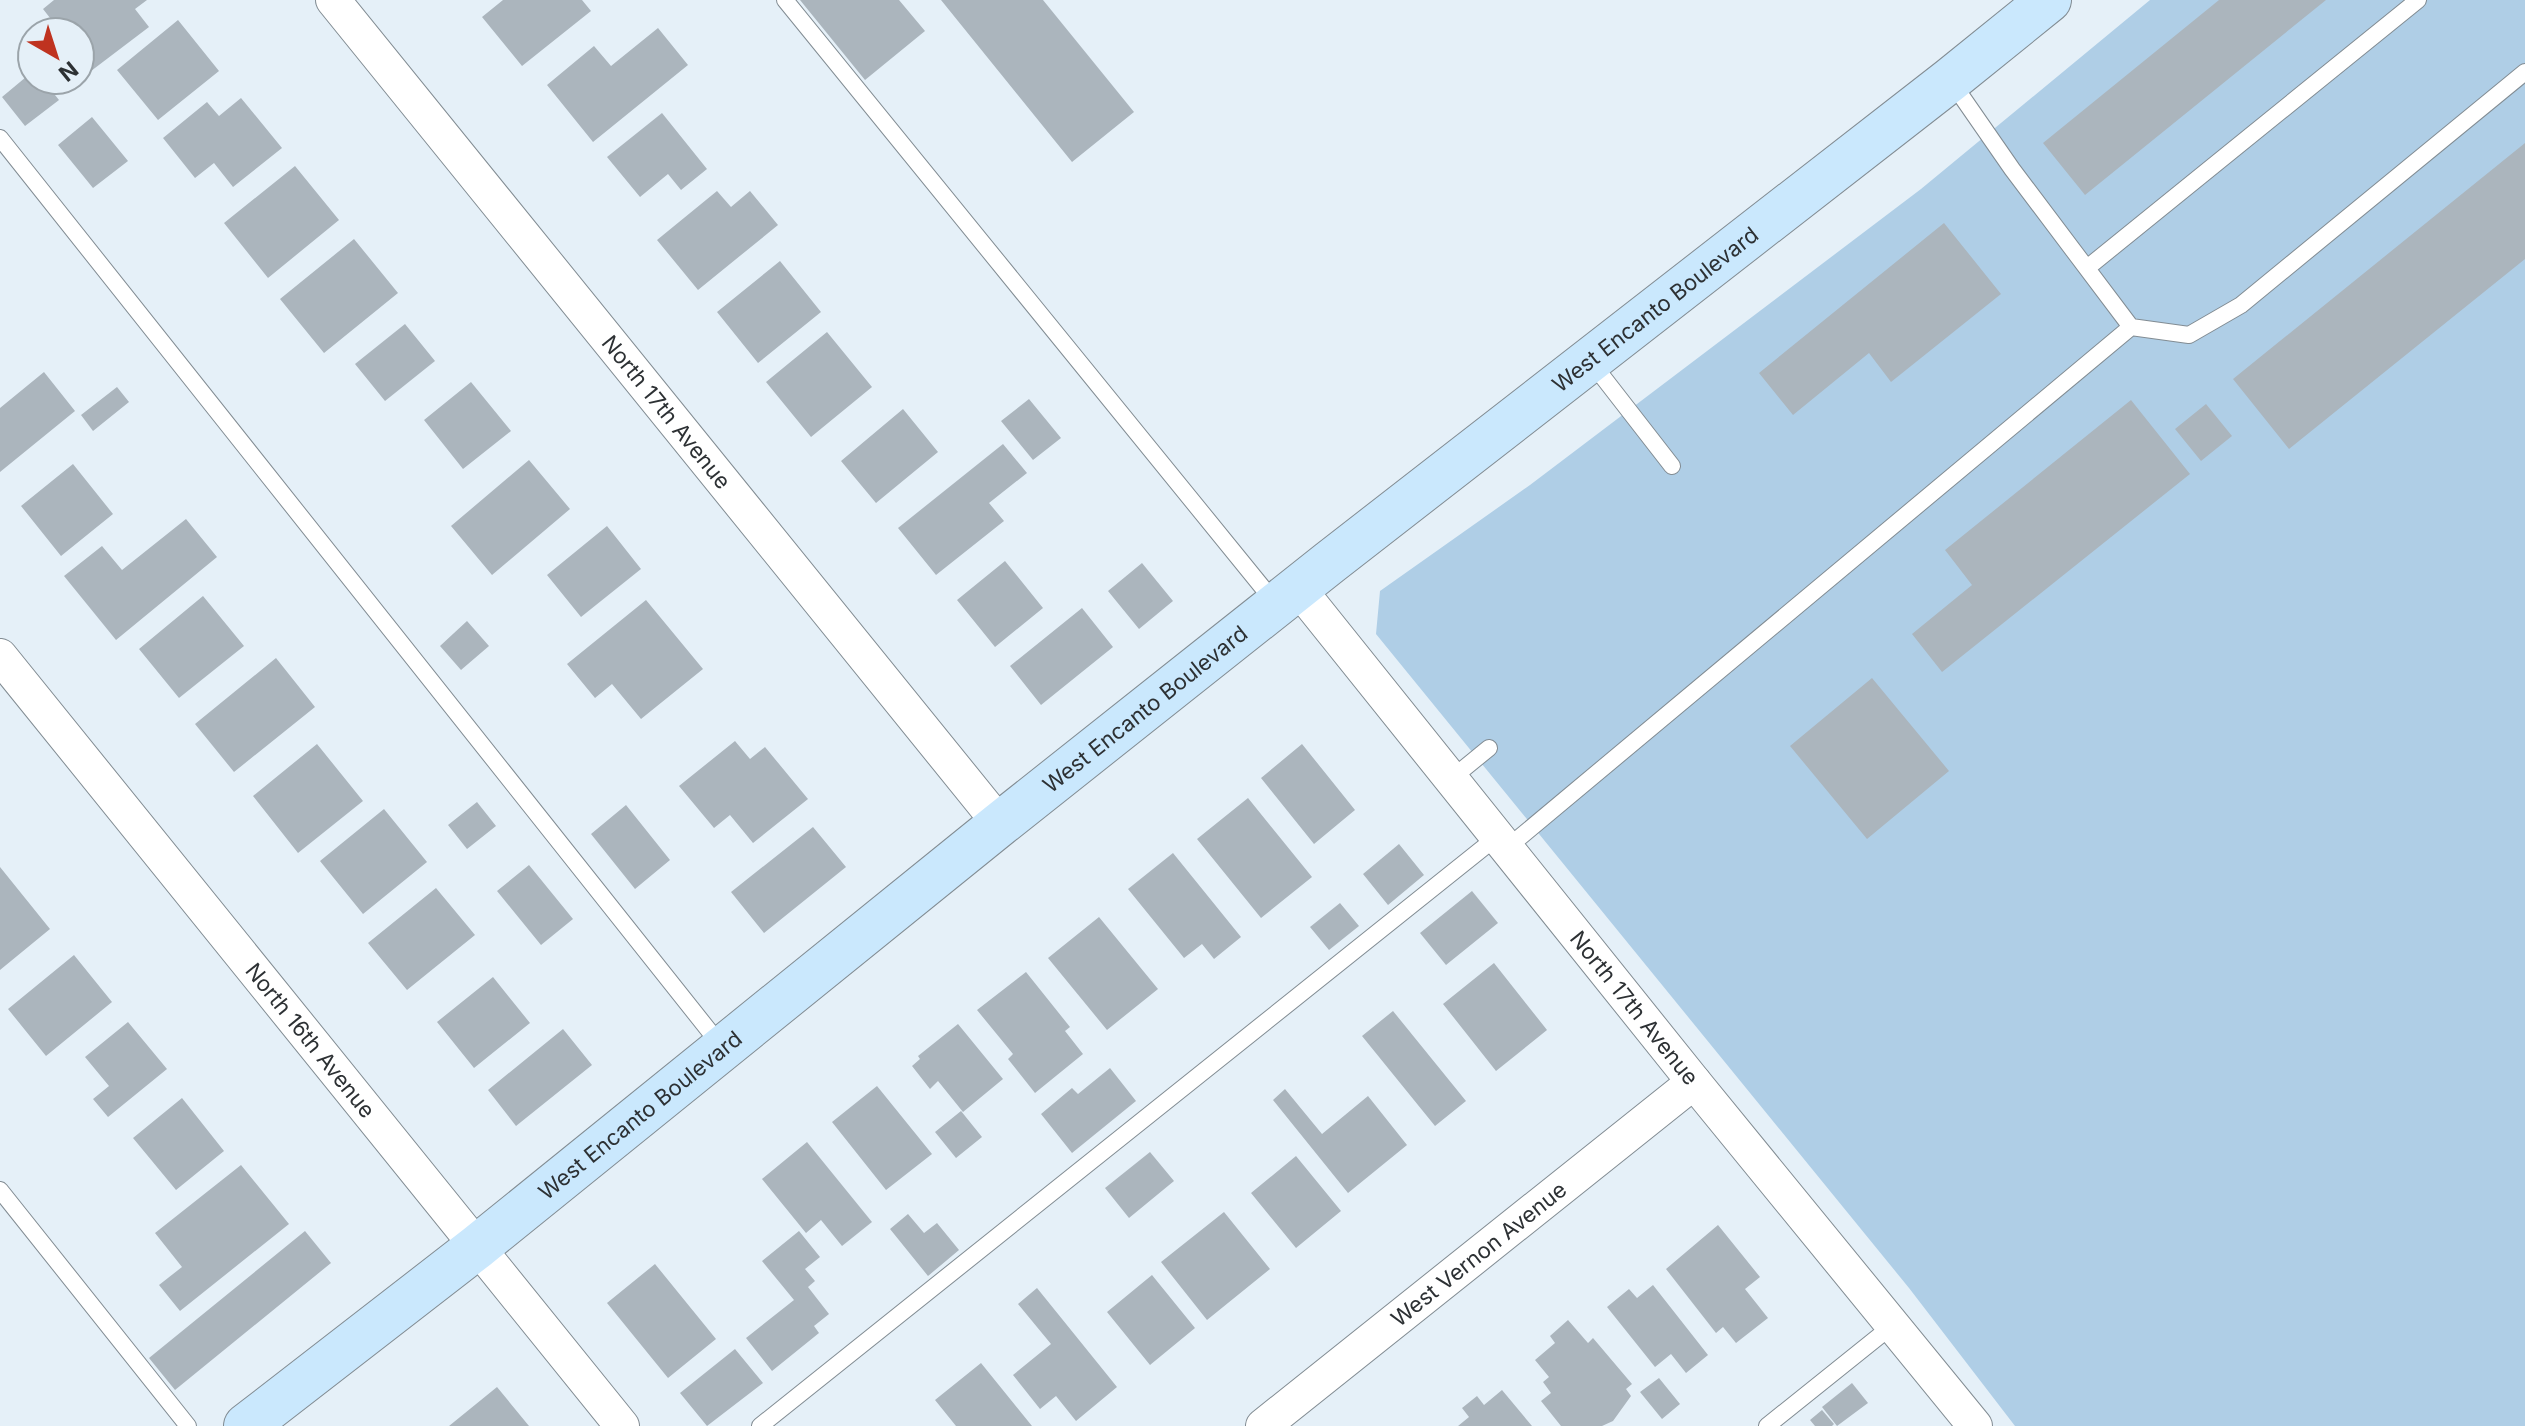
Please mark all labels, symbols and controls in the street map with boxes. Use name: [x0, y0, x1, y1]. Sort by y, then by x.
north arrow: [16, 16, 96, 96]
text: N: [54, 56, 83, 87]
street label: West Encanto Boulevard: [1547, 221, 1763, 397]
street label: North 17th Avenue: [597, 330, 736, 494]
street label: West Encanto Boulevard: [1038, 620, 1252, 798]
street label: North 17th Avenue: [1565, 926, 1704, 1090]
street label: North 16th Avenue: [240, 958, 381, 1123]
street label: West Encanto Boulevard: [533, 1025, 747, 1205]
street label: West Vernon Avenue: [1386, 1176, 1571, 1332]

